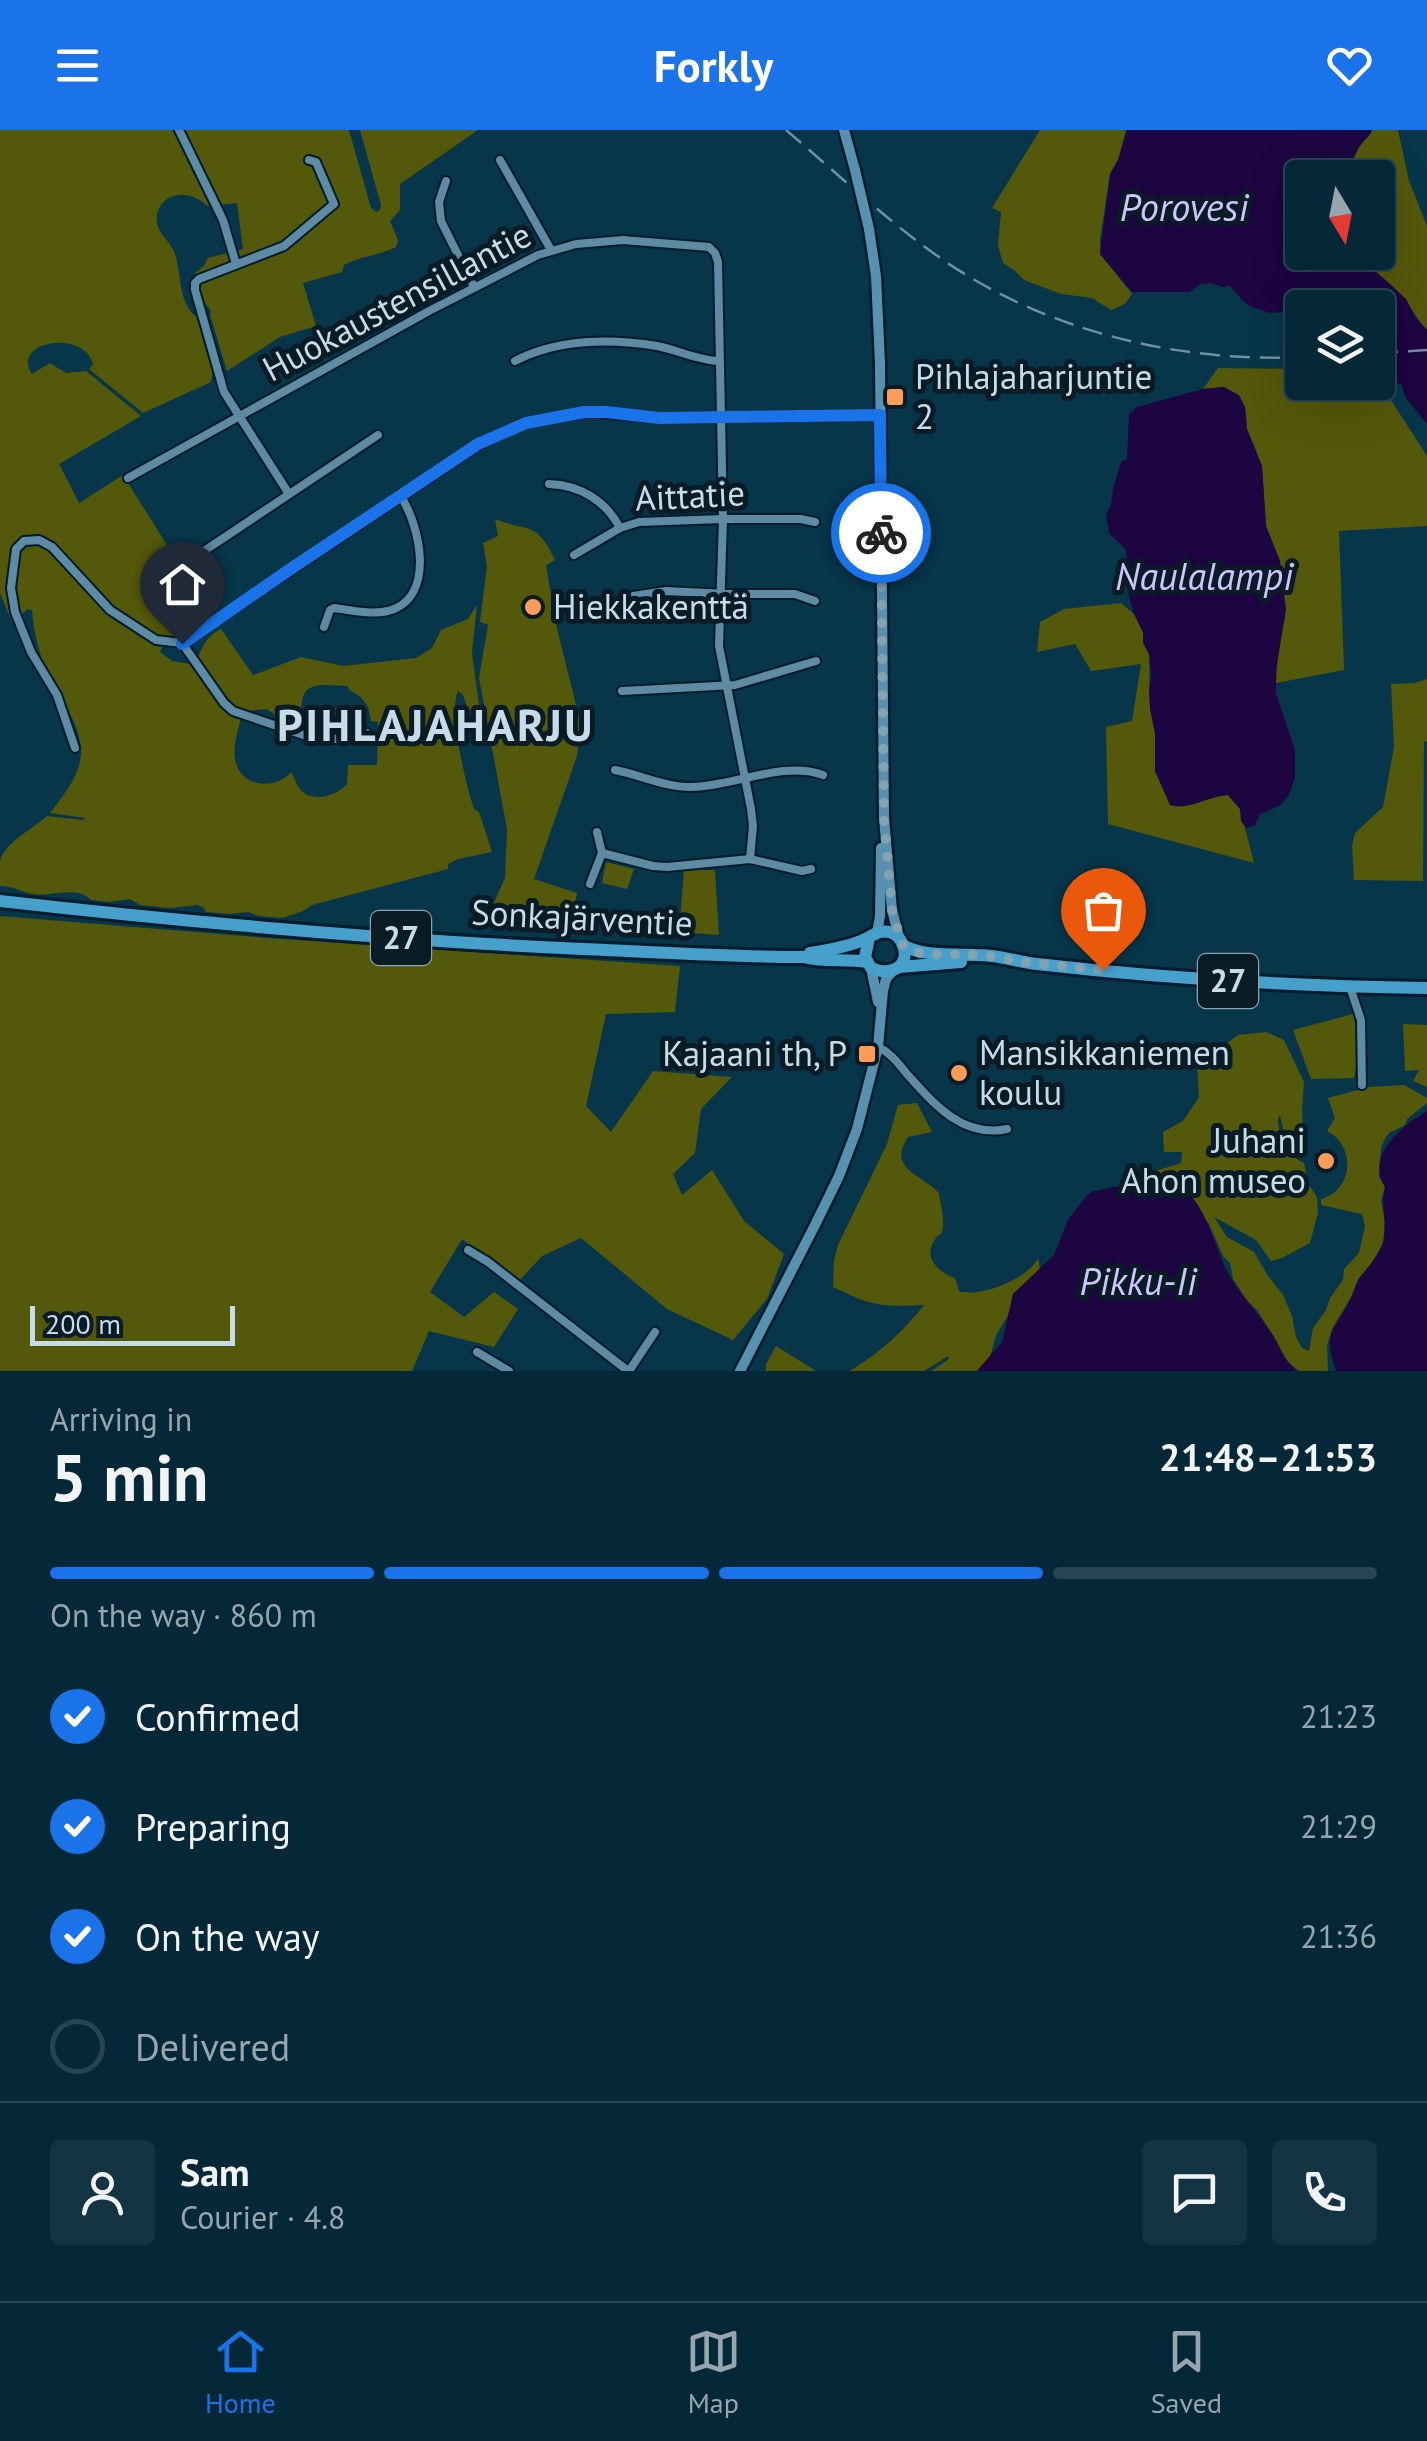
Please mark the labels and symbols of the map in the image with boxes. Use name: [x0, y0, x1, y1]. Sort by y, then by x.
north arrow: [1285, 160, 1395, 270]
water label: Porovesi: [1120, 182, 1249, 231]
street label: Huokaustensillantie: [254, 211, 539, 391]
place label: Pihlajaharjuntie 2: [915, 353, 1152, 439]
marker: Pihlajaharjuntie 2: [884, 386, 906, 408]
street label: Aittatie: [634, 469, 746, 521]
courier: [831, 483, 931, 583]
pin: [140, 542, 225, 645]
water label: Naulalampi: [1115, 551, 1294, 600]
place label: Hiekkakenttä: [553, 583, 749, 629]
marker: Hiekkakenttä: [522, 596, 544, 618]
district label: PIHLAJAHARJU: [277, 695, 595, 753]
pin: [1061, 868, 1146, 971]
street label: Sonkajärventie: [470, 888, 694, 946]
road number: 27: [371, 911, 431, 965]
road number: 27: [1198, 954, 1258, 1008]
place label: Mansikkaniemen koulu: [979, 1029, 1230, 1115]
place label: Kajaani th, P: [662, 1030, 847, 1076]
marker: Kajaani th, P: [856, 1043, 878, 1065]
marker: Mansikkaniemen koulu: [948, 1062, 970, 1084]
place label: Juhani Ahon museo: [1121, 1117, 1306, 1203]
marker: Juhani Ahon museo: [1315, 1150, 1337, 1172]
water label: Pikku-Ii: [1080, 1256, 1198, 1305]
scale bar: [30, 1301, 235, 1346]

